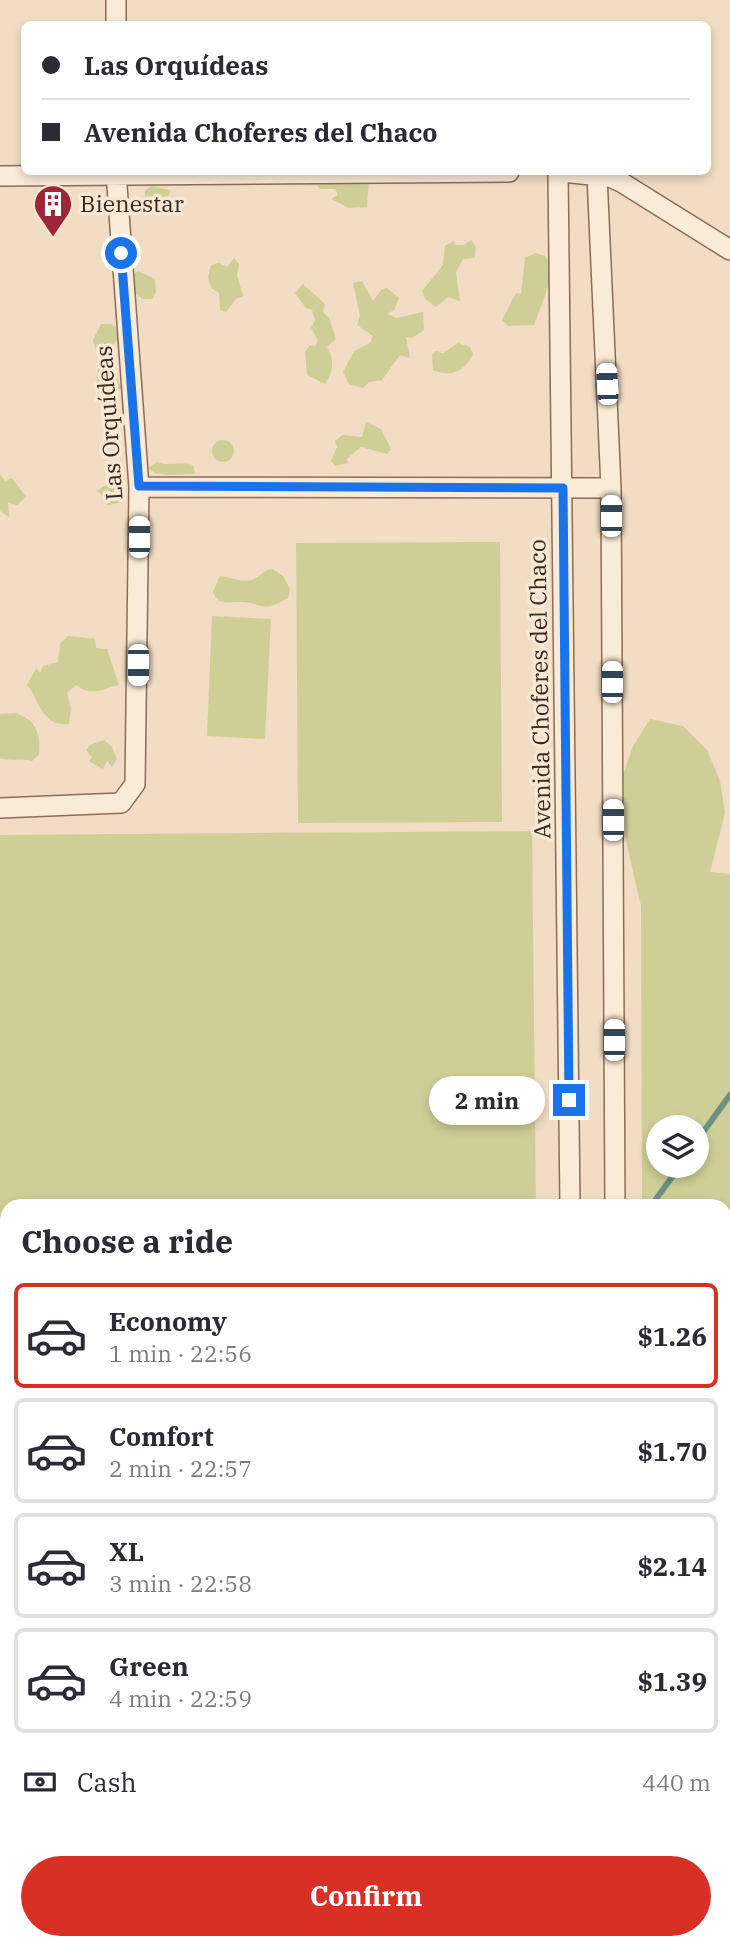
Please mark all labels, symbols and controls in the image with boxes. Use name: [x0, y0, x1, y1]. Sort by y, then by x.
text: Las Orquídeas: [84, 48, 268, 82]
text: Avenida Choferes del Chaco: [84, 115, 437, 149]
building icon: Bienestar: [32, 183, 74, 238]
place label: Bienestar: [80, 188, 184, 218]
route start: [105, 237, 137, 269]
street label: Las Orquídeas: [88, 345, 128, 501]
car: [596, 362, 619, 406]
car: [601, 495, 622, 537]
car: [129, 516, 150, 558]
street label: Avenida Choferes del Chaco: [521, 539, 557, 839]
car: [128, 644, 149, 686]
car: [602, 661, 623, 703]
car: [603, 799, 624, 841]
car: [604, 1019, 625, 1061]
callout: 2 min: [429, 1076, 544, 1124]
route end: [553, 1084, 585, 1116]
text: 2 min: [455, 1085, 519, 1115]
map controls: [646, 1115, 709, 1178]
button: layers: [646, 1115, 709, 1178]
text: Choose a ride: [21, 1220, 233, 1262]
icon: car: [25, 1304, 88, 1367]
text: Economy: [109, 1304, 227, 1338]
text: $1.26: [637, 1319, 707, 1353]
text: 1 min · 22:56: [109, 1338, 252, 1368]
icon: car: [25, 1419, 88, 1482]
text: Comfort: [109, 1419, 214, 1453]
text: $1.70: [637, 1434, 707, 1468]
text: 2 min · 22:57: [109, 1453, 252, 1483]
icon: car: [25, 1534, 88, 1597]
text: XL: [109, 1534, 144, 1568]
text: $2.14: [637, 1549, 707, 1583]
text: 3 min · 22:58: [109, 1568, 252, 1598]
icon: car: [25, 1649, 88, 1712]
text: Green: [109, 1649, 189, 1683]
text: $1.39: [637, 1664, 707, 1698]
text: 4 min · 22:59: [109, 1683, 252, 1713]
icon: cash: [21, 1763, 59, 1801]
text: Cash: [77, 1765, 137, 1799]
text: 440 m: [642, 1767, 711, 1797]
button: Confirm: [21, 1856, 711, 1936]

